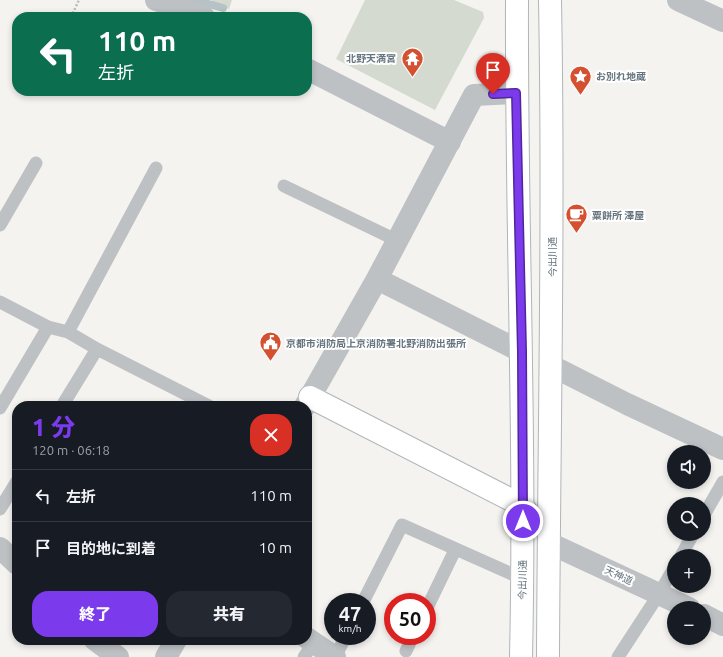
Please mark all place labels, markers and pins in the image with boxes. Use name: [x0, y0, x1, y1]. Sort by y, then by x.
temple icon: 北野天満宮: [399, 45, 425, 78]
place label: 北野天満宮: [346, 53, 396, 64]
pin: [476, 53, 510, 94]
place icon: お別れ地蔵: [567, 63, 593, 96]
place label: お別れ地蔵: [596, 71, 646, 82]
cafe icon: 粟餅所 澤屋: [564, 202, 590, 235]
place label: 粟餅所 澤屋: [592, 210, 644, 221]
public building icon: 京都市消防局上京消防署北野消防出張所: [258, 330, 284, 363]
place label: 京都市消防局上京消防署北野消防出張所: [286, 338, 466, 349]

